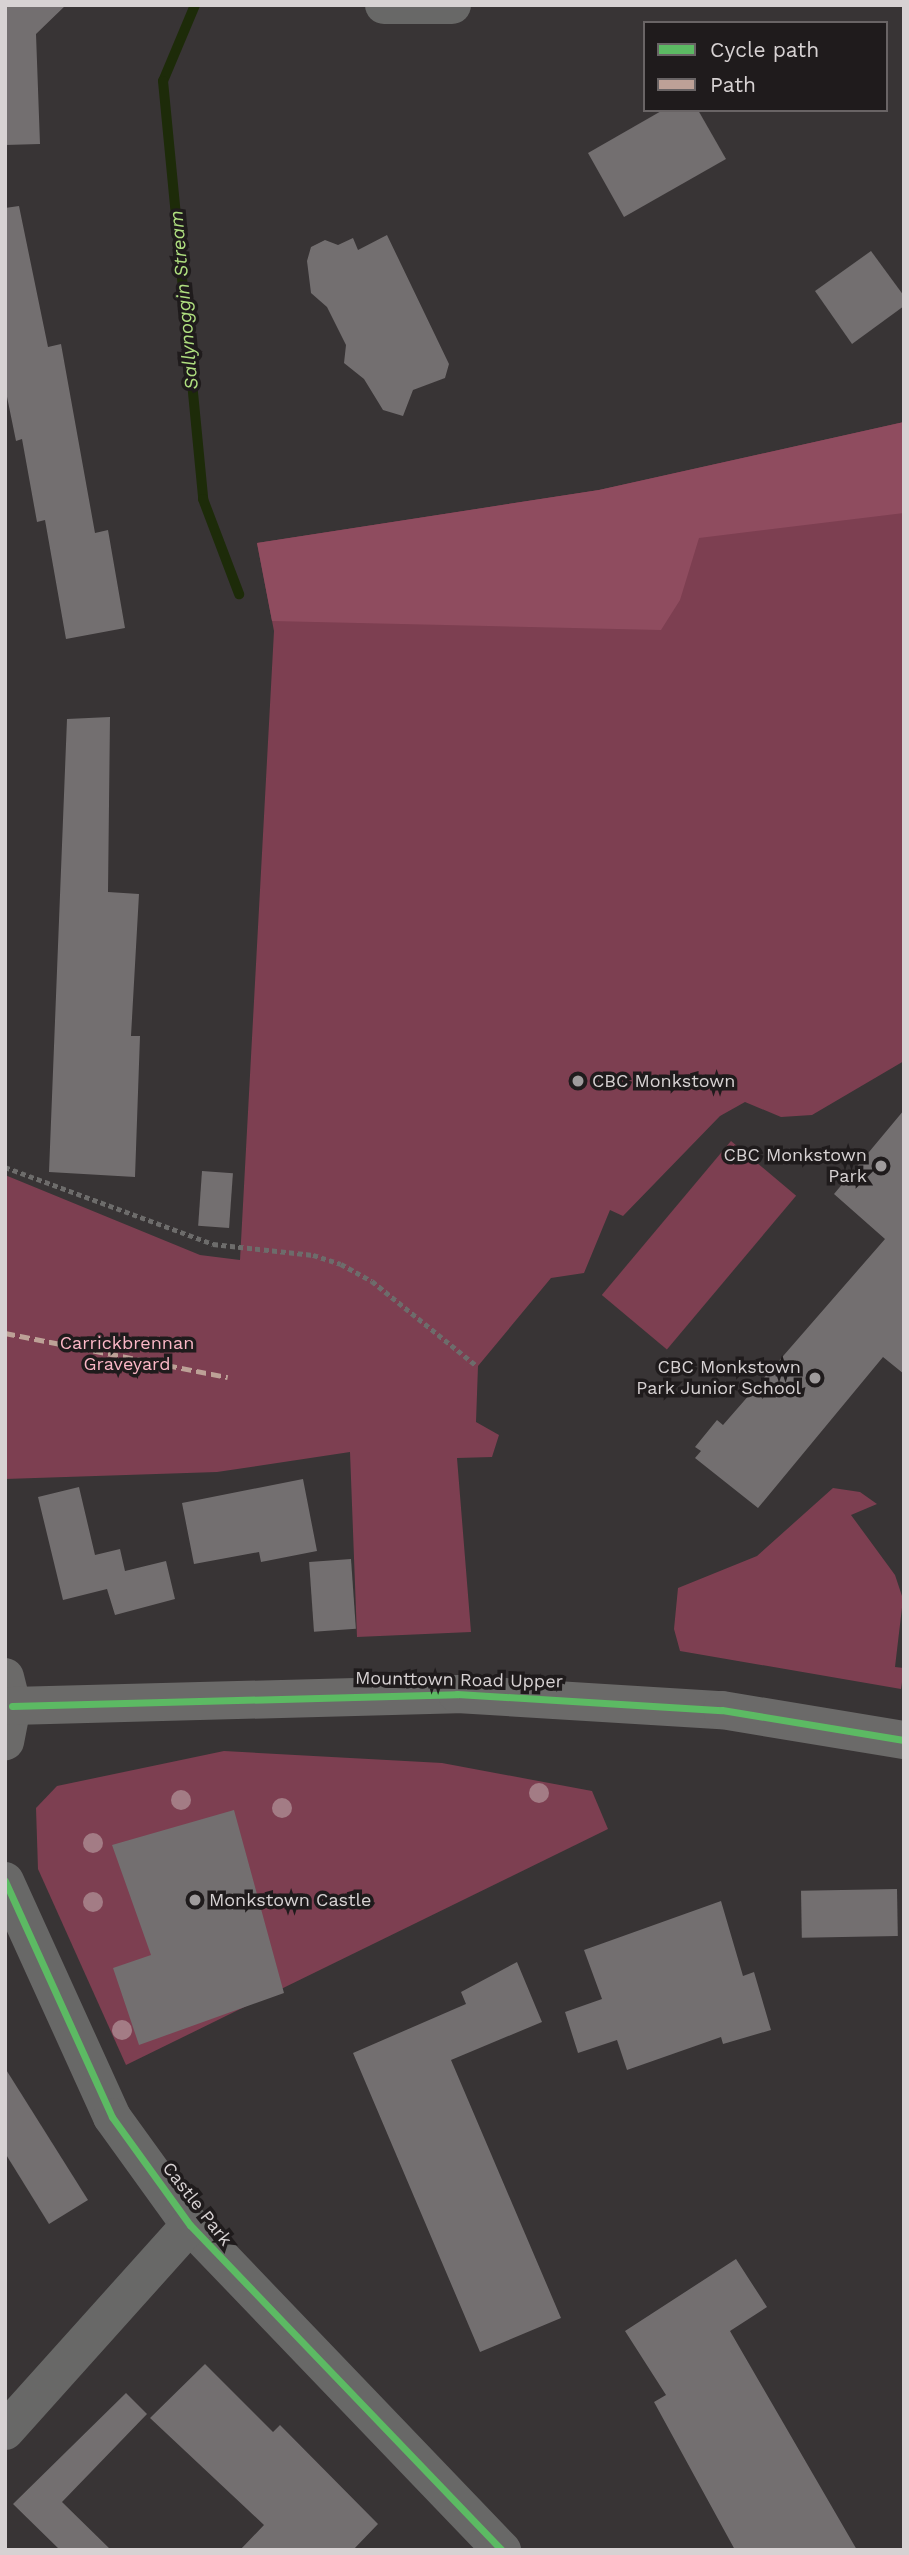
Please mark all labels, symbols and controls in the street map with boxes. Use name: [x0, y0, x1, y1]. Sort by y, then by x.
legend: [643, 21, 888, 112]
text: Cycle path: [710, 37, 819, 62]
text: Path: [710, 72, 756, 97]
water label: Sallynoggin Stream: [165, 209, 203, 391]
place label: CBC Monkstown: [592, 1070, 735, 1092]
marker: CBC Monkstown: [570, 1073, 586, 1089]
place label: CBC Monkstown Park: [724, 1145, 867, 1188]
marker: CBC Monkstown Park: [873, 1158, 889, 1174]
park label: Carrickbrennan Graveyard: [60, 1333, 194, 1376]
place label: CBC Monkstown Park Junior School: [635, 1357, 801, 1400]
marker: CBC Monkstown Park Junior School: [807, 1370, 823, 1386]
street label: Mounttown Road Upper: [355, 1667, 563, 1693]
place label: Monkstown Castle: [209, 1889, 372, 1911]
marker: Monkstown Castle: [187, 1892, 203, 1908]
street label: Castle Park: [158, 2158, 236, 2250]

